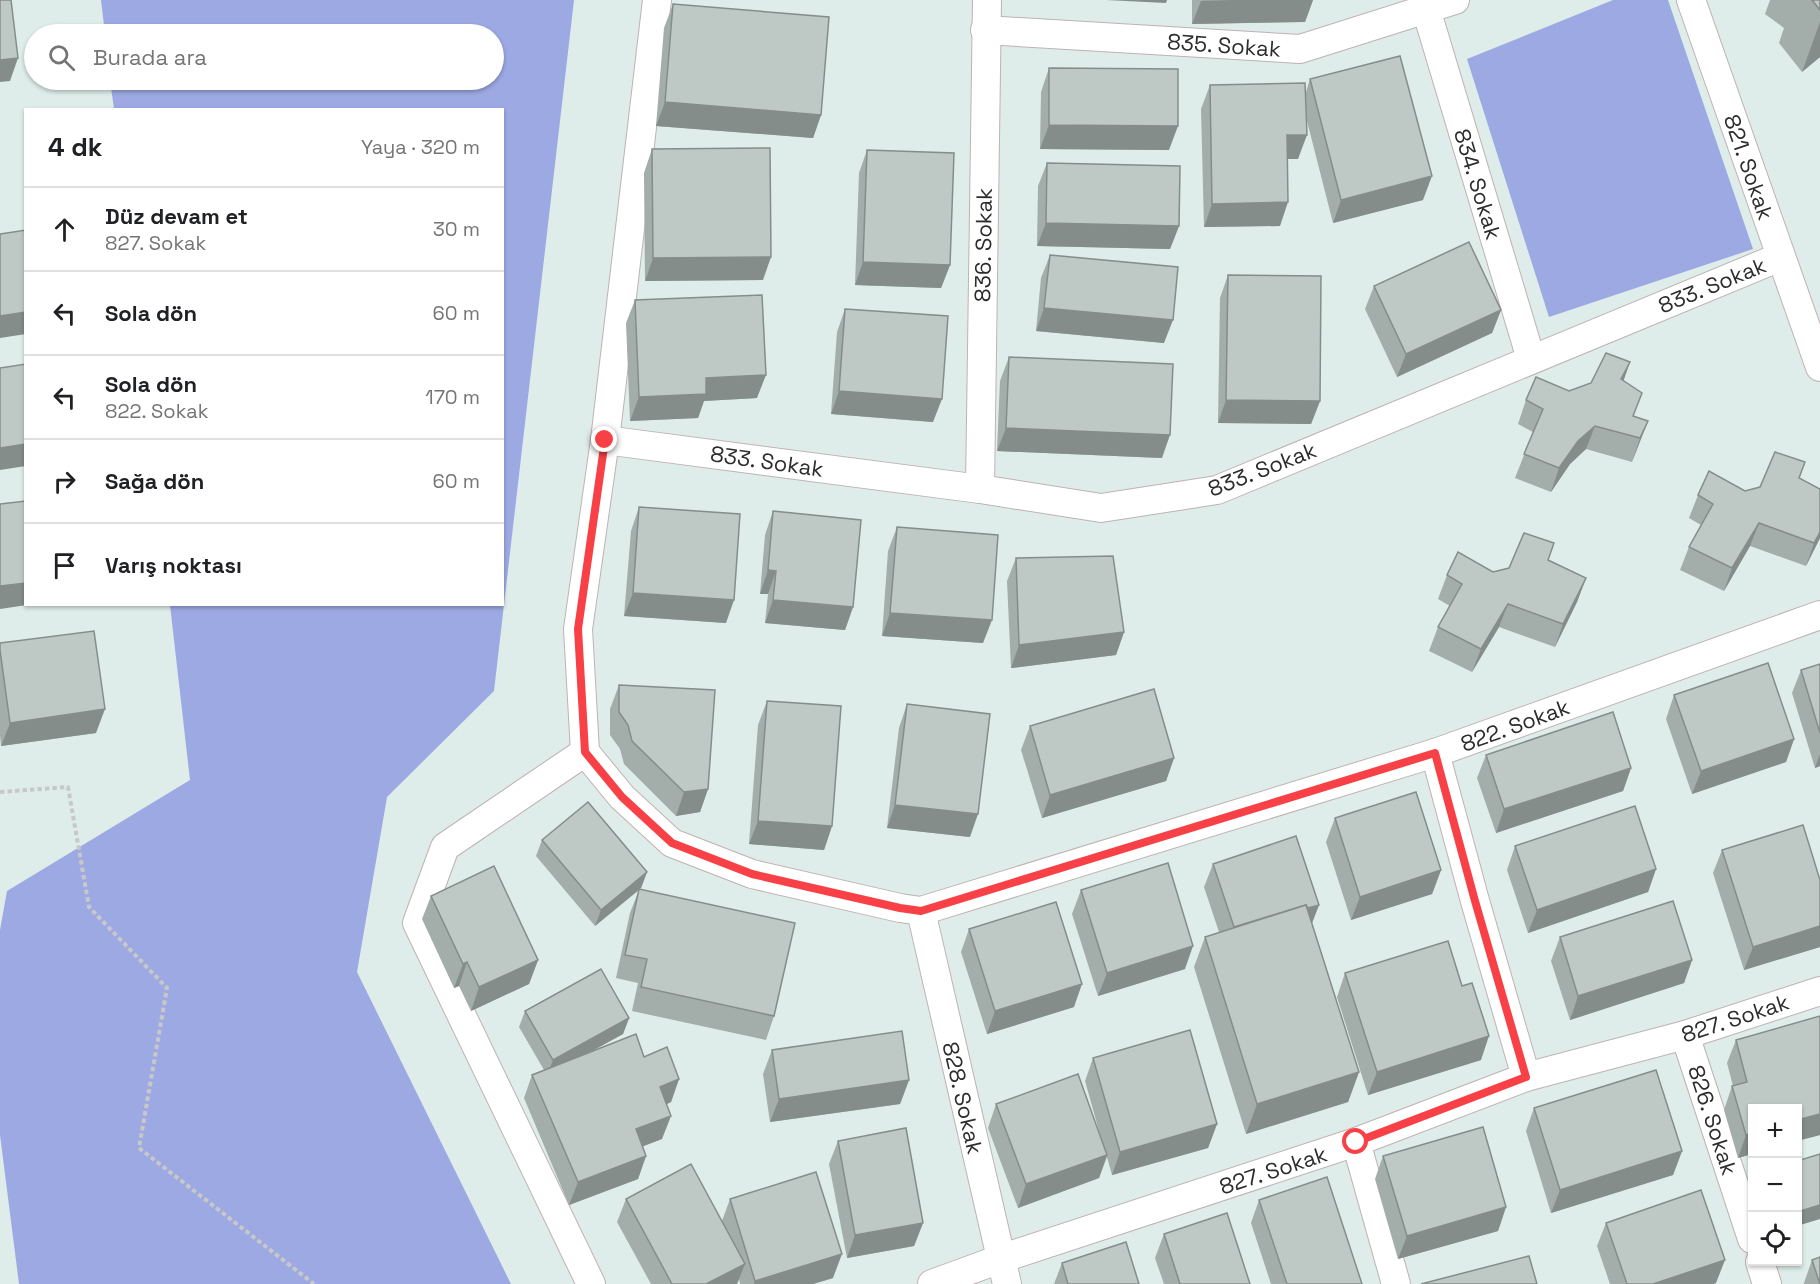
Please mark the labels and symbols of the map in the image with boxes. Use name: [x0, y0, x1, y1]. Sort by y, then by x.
street label: 835. Sokak: [1166, 27, 1282, 63]
street label: 821. Sokak: [1718, 111, 1780, 224]
street label: 834. Sokak: [1448, 125, 1508, 243]
street label: 836. Sokak: [968, 188, 998, 302]
street label: 833. Sokak: [1654, 251, 1770, 319]
route end: [591, 426, 617, 452]
street label: 833. Sokak: [1204, 435, 1320, 502]
street label: 833. Sokak: [709, 439, 826, 483]
street label: 822. Sokak: [1457, 692, 1573, 758]
street label: 827. Sokak: [1678, 987, 1792, 1049]
street label: 828. Sokak: [936, 1039, 990, 1157]
street label: 826. Sokak: [1682, 1061, 1744, 1179]
route start: [1342, 1128, 1368, 1154]
street label: 827. Sokak: [1216, 1139, 1330, 1201]

